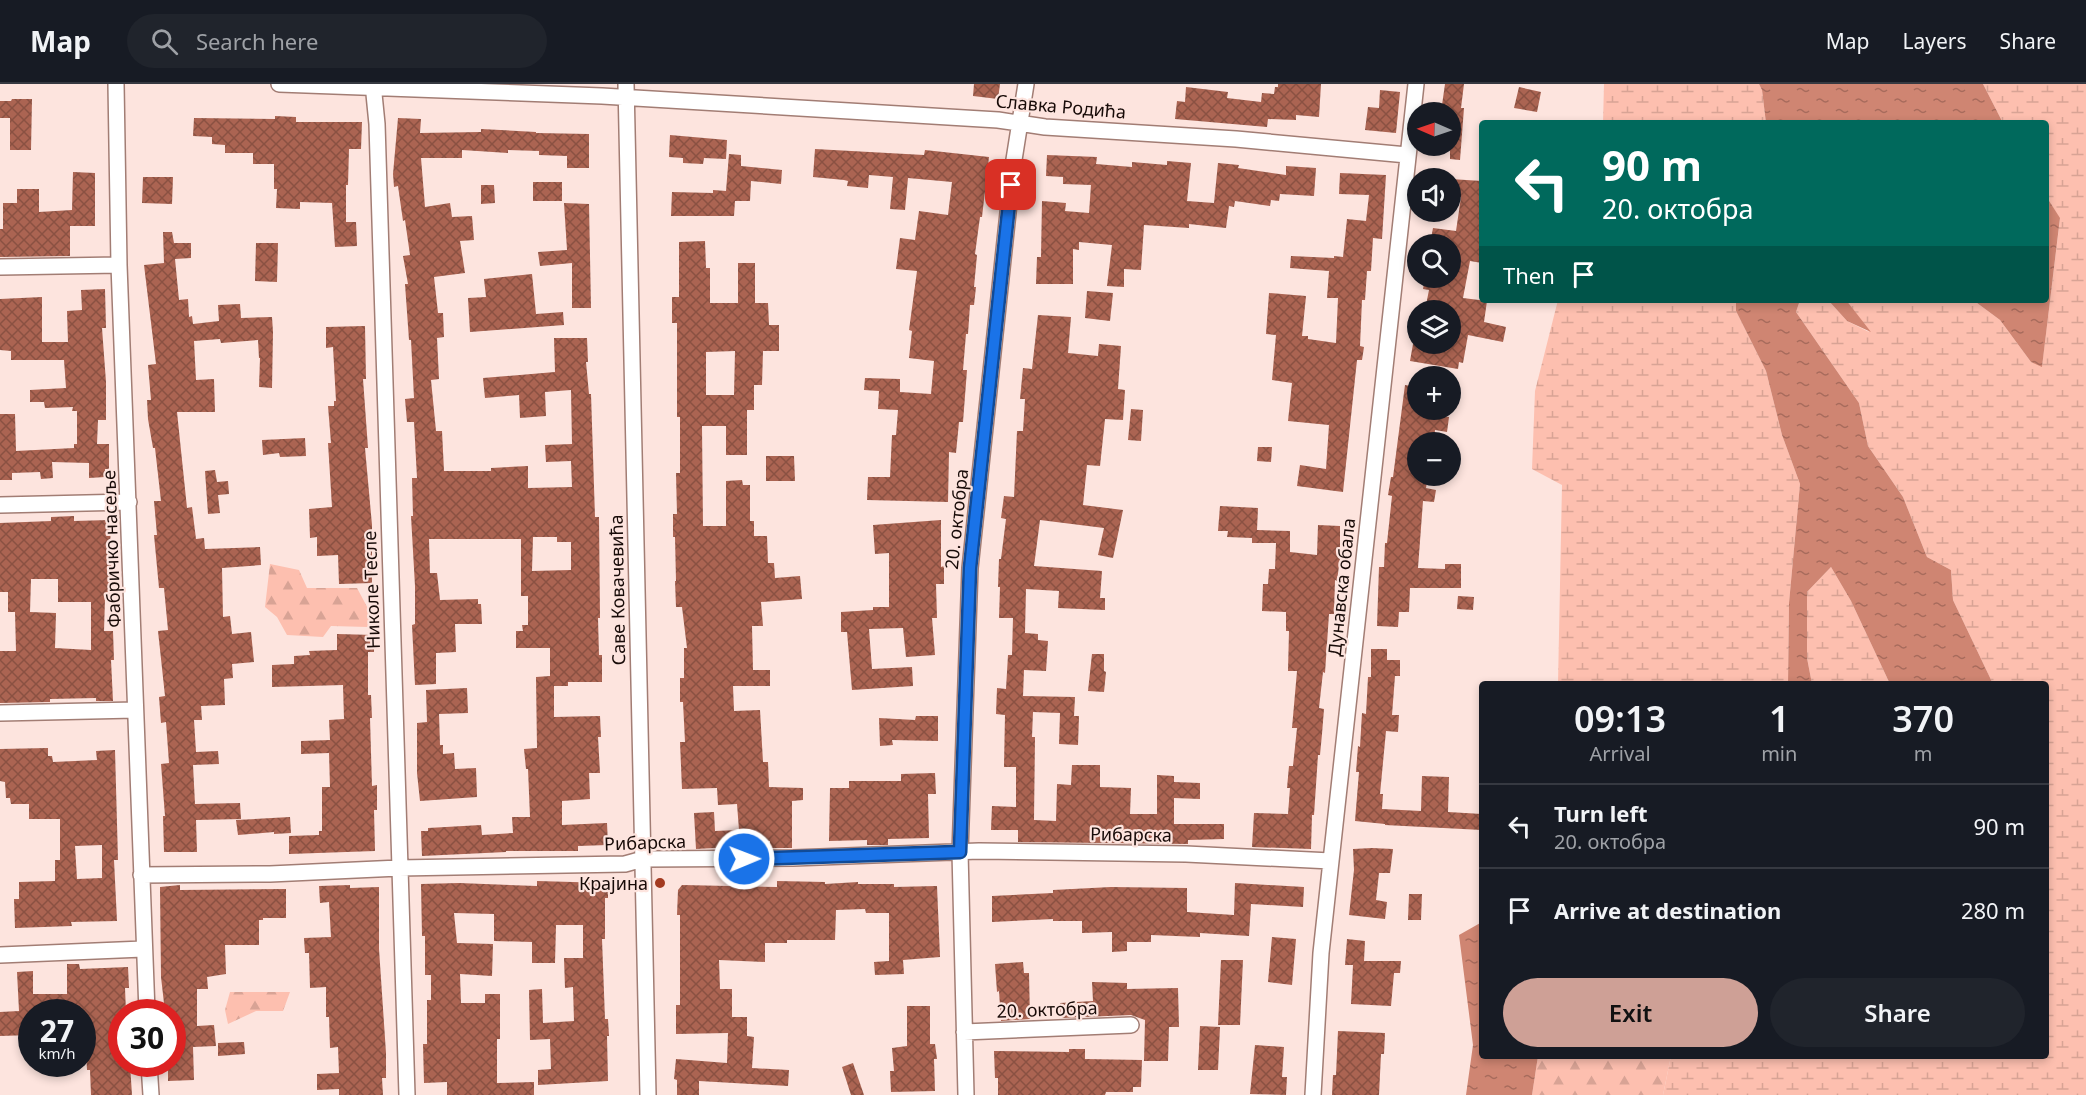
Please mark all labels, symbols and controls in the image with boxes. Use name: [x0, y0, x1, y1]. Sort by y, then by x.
search box: [127, 14, 547, 68]
text: Map: [30, 22, 91, 60]
icon: search: [148, 25, 181, 58]
text: Search here: [196, 26, 318, 56]
text: Map: [1826, 27, 1870, 55]
text: Layers: [1903, 27, 1967, 55]
text: Share: [2000, 27, 2056, 55]
street label: Славка Родића: [995, 88, 1127, 124]
north arrow: [1407, 102, 1461, 156]
map controls: [1407, 102, 1461, 486]
text: 90 m: [1602, 136, 1702, 193]
icon: left: [1503, 144, 1581, 222]
pin: [985, 159, 1036, 210]
icon: arrive: [994, 168, 1027, 201]
button: sound: [1407, 168, 1461, 222]
text: 20. октобра: [1602, 190, 1753, 227]
button: search: [1407, 234, 1461, 288]
icon: arrive: [1567, 258, 1600, 291]
text: Then: [1503, 260, 1555, 290]
button: layers: [1407, 300, 1461, 354]
button: +: [1407, 366, 1461, 420]
button: −: [1407, 432, 1461, 486]
street label: 20. октобра: [939, 468, 973, 570]
street label: Фабричко насеље: [96, 470, 126, 628]
street label: Саве Ковачевића: [604, 514, 630, 666]
street label: Дунавска обала: [1322, 517, 1360, 657]
street label: Николе Тесле: [357, 530, 385, 649]
text: 09:13: [1574, 694, 1666, 743]
text: 1: [1769, 694, 1790, 743]
text: 370: [1892, 694, 1954, 743]
text: Arrival: [1590, 740, 1651, 767]
text: min: [1761, 740, 1797, 767]
text: m: [1914, 740, 1933, 767]
text: Turn left: [1554, 798, 1648, 828]
icon: left: [1503, 810, 1536, 843]
text: 90 m: [1974, 811, 2025, 841]
street label: Рибарска: [1090, 821, 1172, 847]
position arrow: [712, 827, 776, 891]
text: 20. октобра: [1554, 828, 1666, 855]
street label: Рибарска: [604, 829, 686, 855]
place label: Крајина: [579, 871, 648, 895]
marker: Крајина: [653, 876, 667, 890]
icon: arrive: [1503, 894, 1536, 927]
text: Arrive at destination: [1554, 895, 1781, 925]
text: 280 m: [1961, 895, 2025, 925]
button: Exit: [1503, 978, 1758, 1047]
button: Share: [1770, 978, 2025, 1047]
street label: 20. октобра: [996, 995, 1098, 1023]
speed limit sign: 30: [108, 999, 186, 1077]
text: 27: [40, 1010, 74, 1051]
text: km/h: [39, 1043, 75, 1063]

